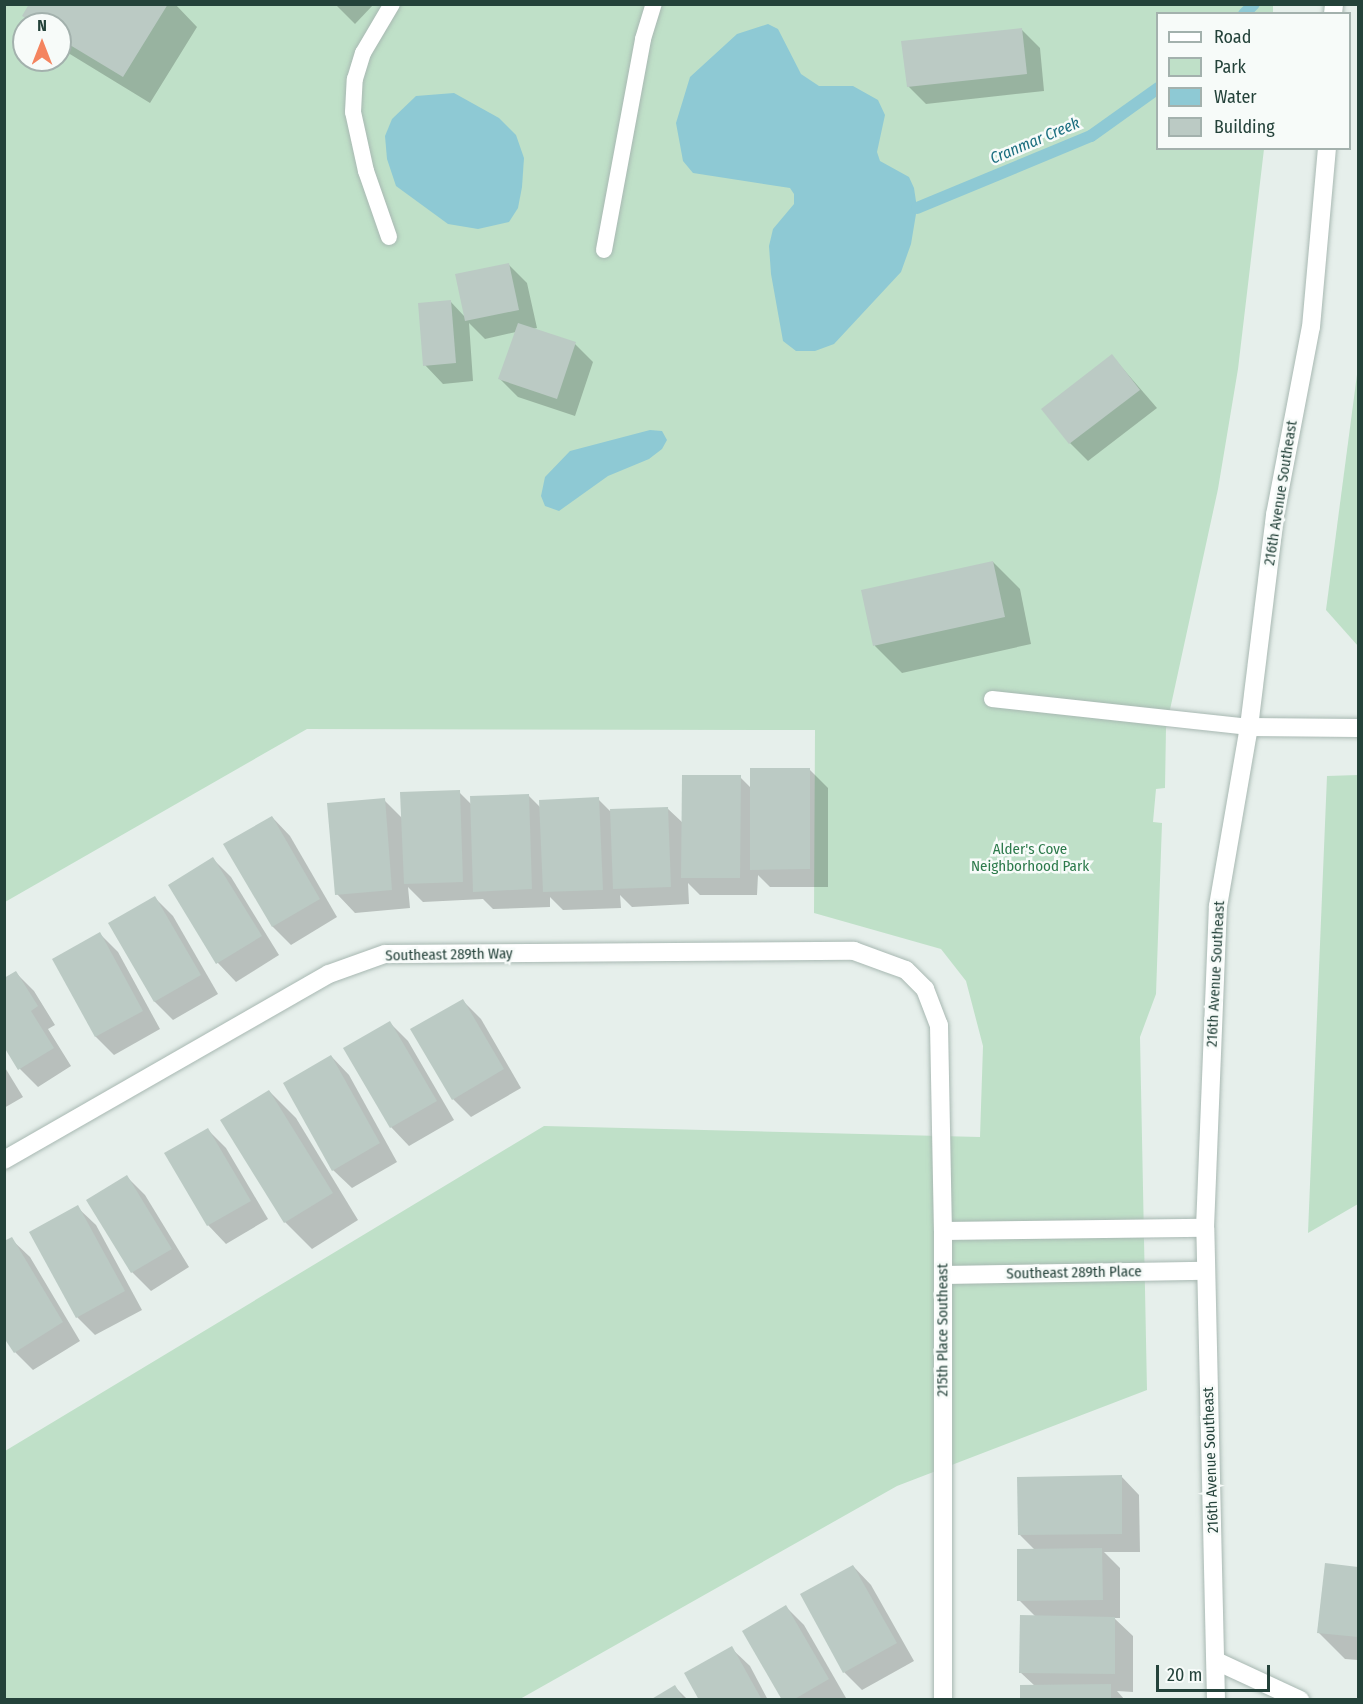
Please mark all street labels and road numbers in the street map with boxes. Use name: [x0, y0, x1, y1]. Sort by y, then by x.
street label: 216th Avenue Southeast: [1261, 419, 1301, 567]
street label: 216th Avenue Southeast: [1203, 900, 1229, 1048]
street label: Southeast 289th Way: [385, 945, 513, 965]
street label: 215th Place Southeast: [934, 1263, 952, 1397]
street label: Southeast 289th Place: [1006, 1263, 1142, 1283]
street label: 216th Avenue Southeast: [1199, 1387, 1223, 1533]

